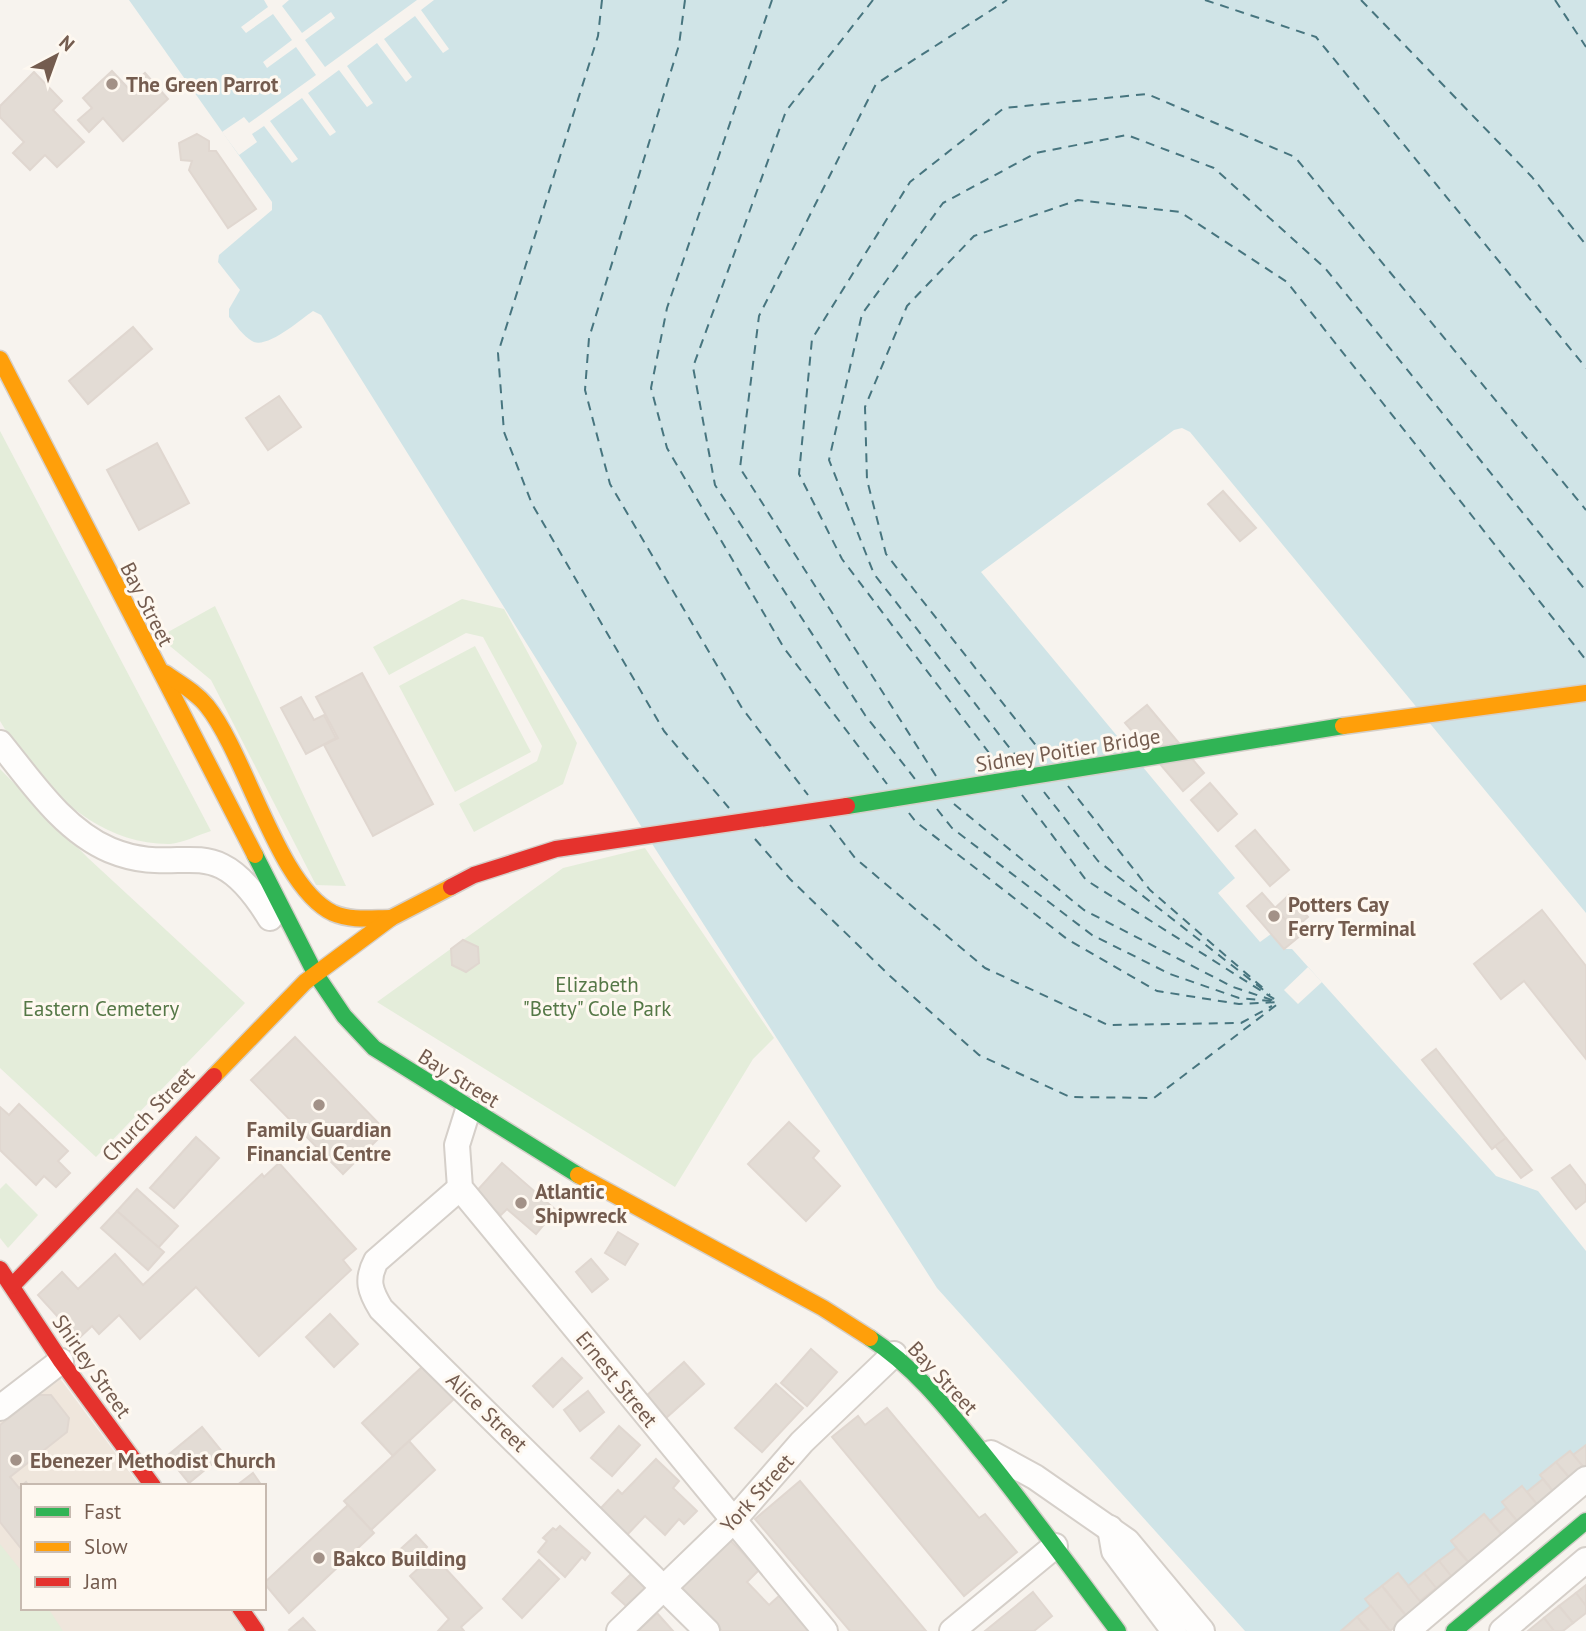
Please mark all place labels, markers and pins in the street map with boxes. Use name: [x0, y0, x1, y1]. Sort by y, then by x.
place label: The Green Parrot: [126, 71, 279, 98]
marker: The Green Parrot: [104, 76, 120, 92]
place label: Potters Cay Ferry Terminal: [1288, 891, 1417, 942]
marker: Potters Cay Ferry Terminal: [1266, 908, 1282, 924]
marker: Family Guardian Financial Centre: [311, 1097, 327, 1113]
place label: Family Guardian Financial Centre: [247, 1116, 391, 1167]
place label: Atlantic Shipwreck: [535, 1178, 628, 1229]
marker: Atlantic Shipwreck: [513, 1195, 529, 1211]
place label: Ebenezer Methodist Church: [30, 1447, 276, 1474]
marker: Ebenezer Methodist Church: [8, 1452, 24, 1468]
place label: Bakco Building: [333, 1545, 466, 1572]
marker: Bakco Building: [311, 1550, 327, 1566]

